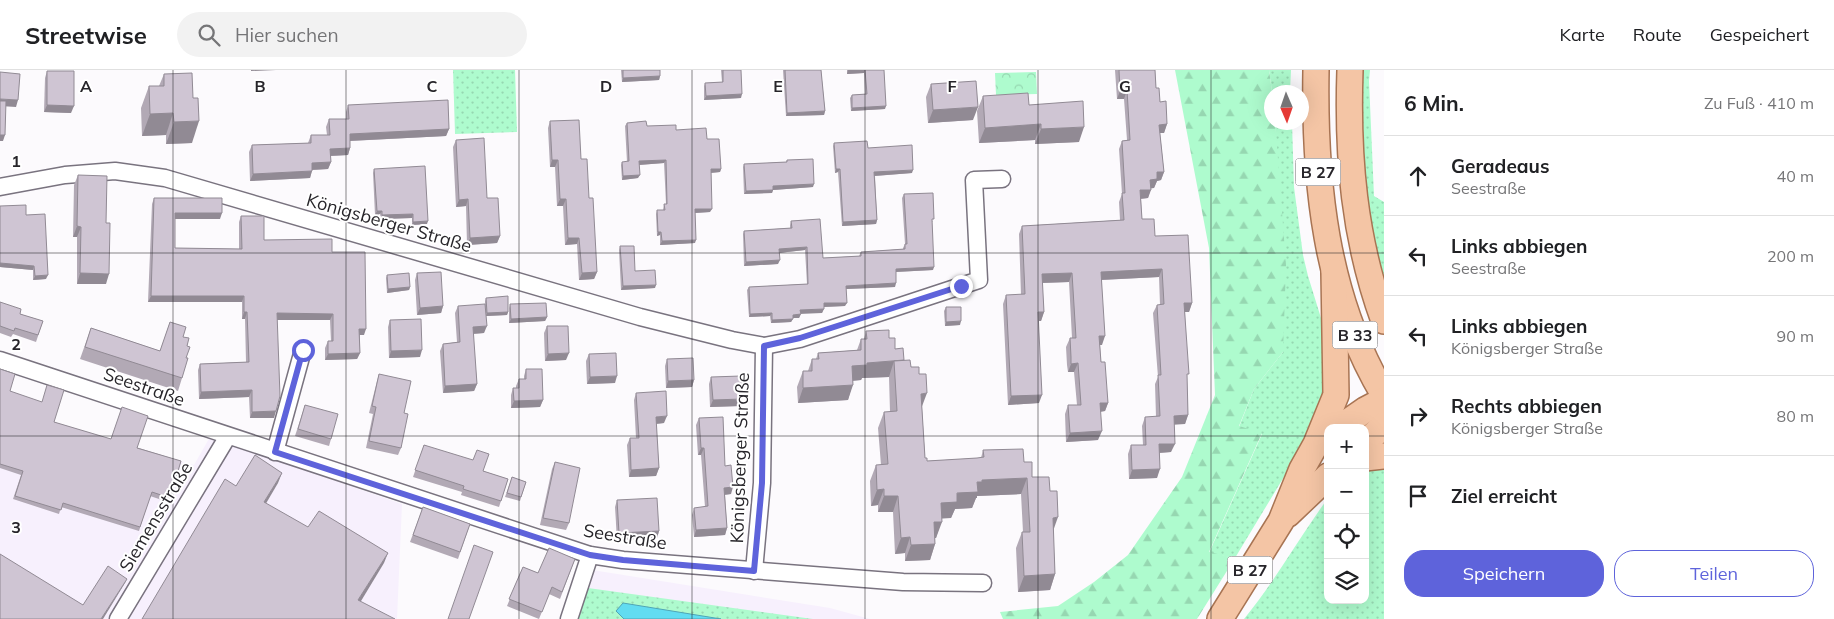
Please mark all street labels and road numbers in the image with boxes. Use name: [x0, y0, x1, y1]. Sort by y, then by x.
road number: B 27: [1296, 158, 1340, 185]
street label: Königsberger Straße: [304, 188, 474, 257]
road number: B 33: [1332, 322, 1378, 348]
street label: Seestraße: [101, 362, 188, 411]
street label: Königsberger Straße: [725, 372, 754, 544]
street label: Siemensstraße: [114, 458, 197, 576]
street label: Seestraße: [582, 519, 669, 554]
road number: B 27: [1228, 556, 1272, 584]

